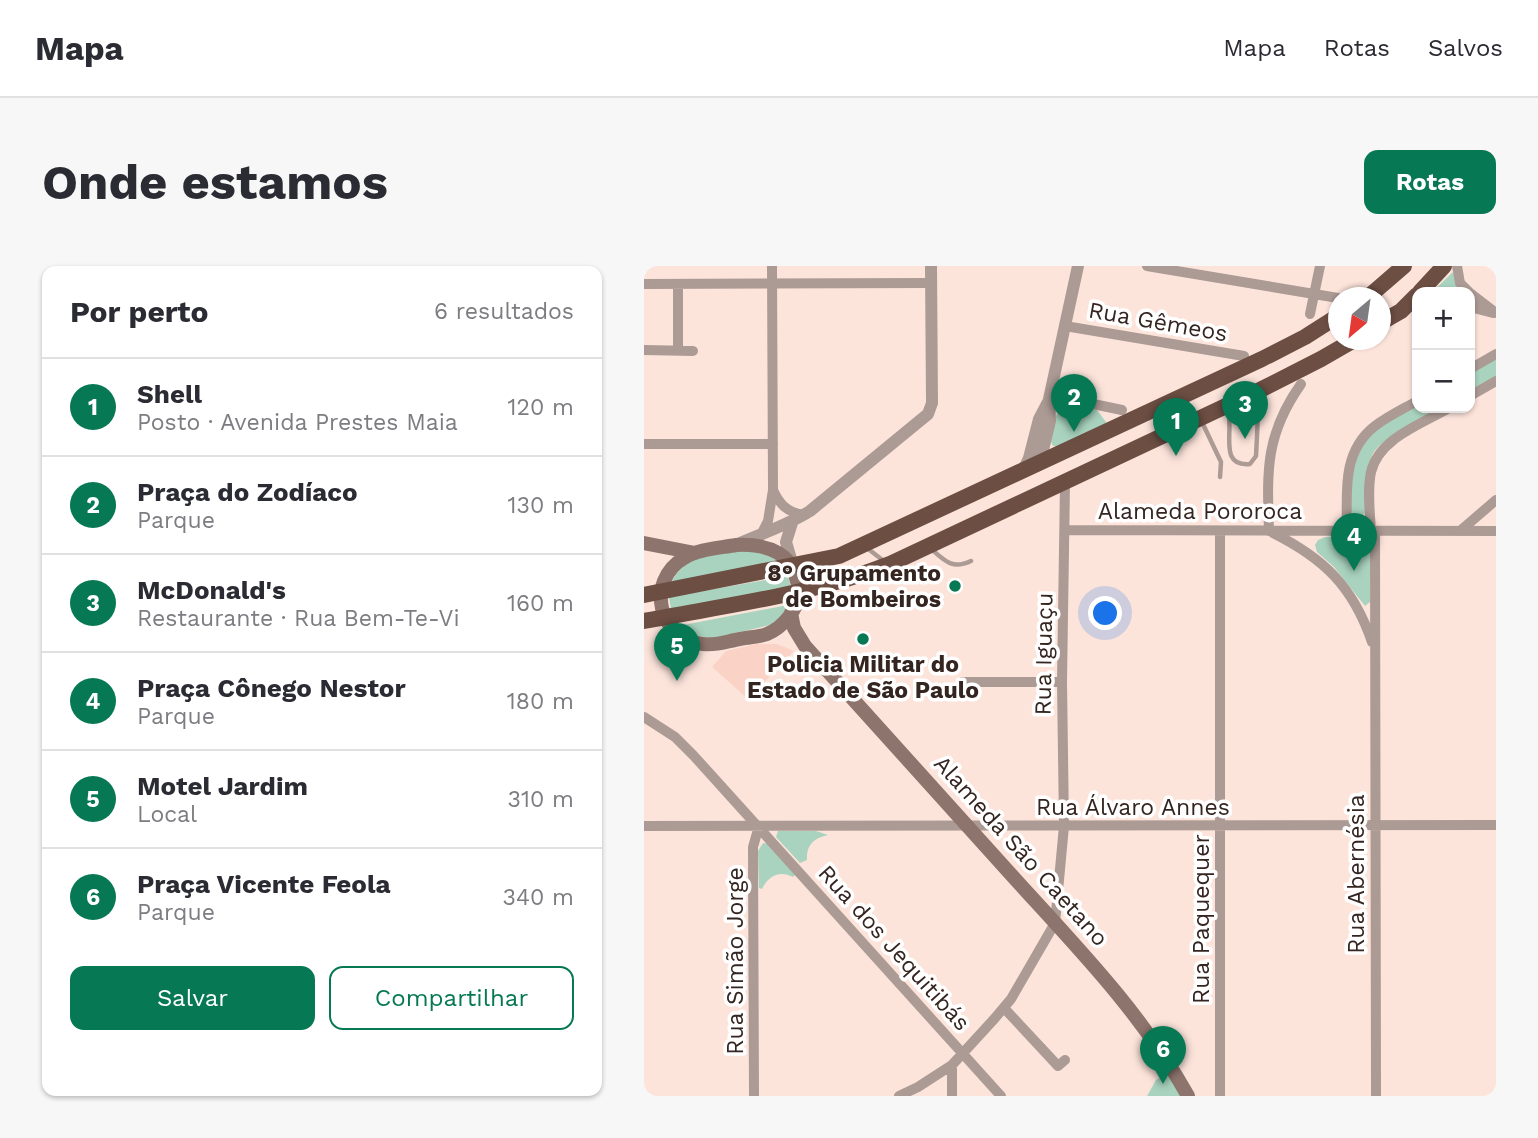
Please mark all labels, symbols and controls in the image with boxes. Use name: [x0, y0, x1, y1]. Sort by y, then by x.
text: Mapa: [35, 29, 124, 68]
text: Mapa: [1223, 34, 1286, 62]
text: Rotas: [1324, 34, 1390, 62]
text: Salvos: [1428, 34, 1503, 62]
button: Rotas: [1364, 150, 1496, 214]
text: Onde estamos: [42, 153, 388, 211]
north arrow: [1328, 287, 1391, 350]
map controls: [1412, 287, 1475, 413]
button: +: [1412, 287, 1475, 350]
text: Por perto: [70, 294, 208, 329]
street label: Rua Gêmeos: [1086, 296, 1230, 348]
text: 6 resultados: [434, 298, 574, 325]
button: −: [1412, 350, 1475, 413]
pin: 2: [1051, 374, 1097, 432]
text: Shell: [137, 379, 202, 409]
pin: 3: [1222, 381, 1268, 439]
text: 1: [88, 394, 98, 421]
text: 120 m: [508, 394, 574, 421]
pin: 1: [1153, 398, 1199, 456]
text: Posto · Avenida Prestes Maia: [137, 409, 458, 436]
text: Praça do Zodíaco: [137, 477, 358, 507]
text: 2: [86, 492, 100, 519]
text: 130 m: [508, 492, 574, 519]
street label: Alameda Pororoca: [1098, 498, 1302, 525]
text: Parque: [137, 507, 215, 534]
pin: 4: [1331, 513, 1377, 571]
place label: 8° Grupamento de Bombeiros: [767, 560, 941, 613]
text: McDonald's: [137, 575, 286, 605]
marker: 8° Grupamento de Bombeiros: [947, 578, 963, 594]
text: 3: [86, 590, 100, 617]
text: 160 m: [507, 590, 574, 617]
street label: Rua Iguaçu: [1029, 592, 1059, 716]
your location: [1088, 596, 1122, 630]
text: Restaurante · Rua Bem-Te-Vi: [137, 605, 460, 632]
pin: 5: [654, 623, 700, 681]
marker: Policia Militar do Estado de São Paulo: [855, 631, 871, 647]
place label: Policia Militar do Estado de São Paulo: [747, 651, 979, 704]
text: Praça Cônego Nestor: [137, 673, 406, 703]
text: 4: [86, 688, 100, 715]
text: 180 m: [507, 688, 574, 715]
text: Parque: [137, 703, 215, 730]
street label: Alameda São Caetano: [928, 750, 1114, 952]
text: Motel Jardim: [137, 771, 308, 801]
text: 5: [86, 786, 100, 813]
text: 310 m: [508, 786, 574, 813]
street label: Rua Álvaro Annes: [1036, 794, 1230, 821]
street label: Rua Abernésia: [1343, 794, 1370, 954]
text: Local: [137, 801, 197, 828]
street label: Rua Paquequer: [1188, 834, 1215, 1004]
street label: Rua dos Jequitibás: [813, 860, 975, 1036]
street label: Rua Simão Jorge: [722, 867, 749, 1055]
text: Praça Vicente Feola: [137, 869, 391, 899]
text: 6: [86, 884, 100, 911]
text: 340 m: [502, 884, 574, 911]
text: Parque: [137, 899, 215, 926]
button: Salvar: [70, 966, 315, 1030]
button: Compartilhar: [329, 966, 574, 1030]
pin: 6: [1140, 1026, 1186, 1084]

